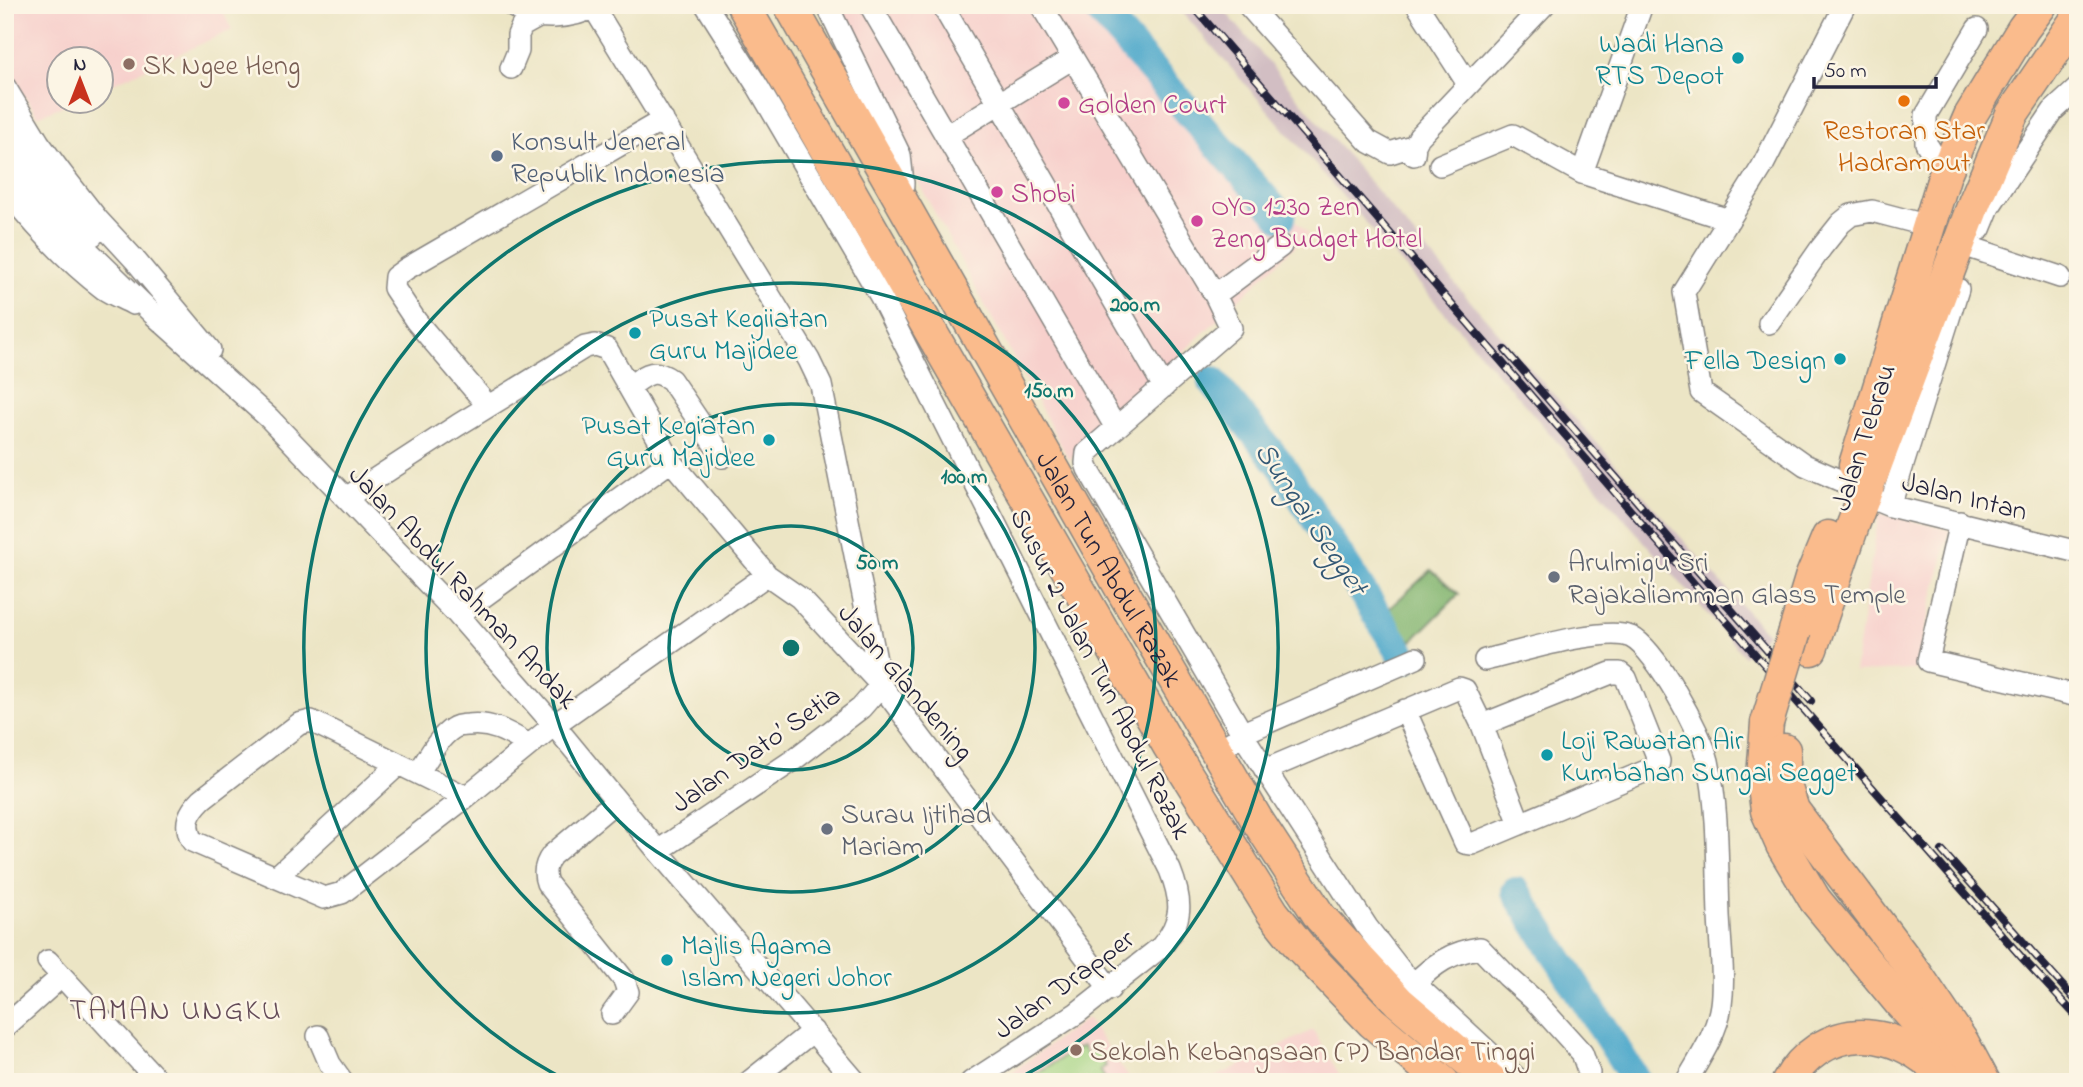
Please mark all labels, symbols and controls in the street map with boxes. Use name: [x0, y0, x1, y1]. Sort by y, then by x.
place label: Wadi Hana RTS Depot: [1595, 25, 1724, 98]
north arrow: [46, 46, 116, 116]
scale bar: [1814, 46, 1936, 90]
place label: SK Ngee Heng: [143, 47, 300, 88]
marker: Wadi Hana RTS Depot: [1730, 50, 1746, 66]
text: N: [74, 52, 87, 79]
marker: SK Ngee Heng: [121, 56, 137, 72]
text: 50 m: [1824, 57, 1867, 87]
place label: Golden Court: [1078, 86, 1227, 127]
marker: Restoran Star Hadramout: [1896, 93, 1912, 109]
marker: Golden Court: [1056, 95, 1072, 111]
place label: Restoran Star Hadramout: [1823, 112, 1985, 185]
place label: Konsult Jeneral Republik Indonesia: [511, 123, 725, 196]
marker: Konsult Jeneral Republik Indonesia: [489, 148, 505, 164]
place label: Shobi: [1011, 175, 1076, 216]
marker: Shobi: [989, 184, 1005, 200]
place label: OYO 1230 Zen Zeng Budget Hotel: [1211, 188, 1422, 261]
marker: OYO 1230 Zen Zeng Budget Hotel: [1189, 213, 1205, 229]
text: 200 m: [1109, 291, 1160, 321]
place label: Pusat Kegiiatan Guru Majidee: [649, 300, 828, 373]
marker: Pusat Kegiiatan Guru Majidee: [627, 325, 643, 341]
place label: Fella Design: [1684, 342, 1826, 383]
marker: Fella Design: [1832, 351, 1848, 367]
street label: Jalan Tebrau: [1822, 359, 1908, 517]
text: 150 m: [1024, 377, 1074, 407]
place label: Pusat Kegiatan Guru Majidee: [582, 407, 755, 480]
marker: Pusat Kegiatan Guru Majidee: [761, 432, 777, 448]
water label: Sungai Segget: [1242, 434, 1379, 608]
street label: Jalan Tun Abdul Razak: [1023, 445, 1192, 696]
street label: Jalan Abdul Rahman Andak: [337, 457, 586, 720]
text: 100 m: [941, 463, 987, 493]
street label: Jalan Intan: [1897, 463, 2031, 534]
street label: Susur 2 Jalan Tun Abdul Razak: [997, 502, 1201, 848]
place label: Arulmigu Sri Rajakaliamman Glass Temple: [1568, 544, 1906, 617]
text: 50 m: [856, 549, 898, 579]
marker: Arulmigu Sri Rajakaliamman Glass Temple: [1546, 569, 1562, 585]
street label: Jalan Glandening: [826, 596, 982, 771]
centre of rings: [779, 636, 803, 660]
street label: Jalan Dato’ Setia: [664, 677, 850, 825]
place label: Loji Rawatan Air Kumbahan Sungai Segget: [1561, 722, 1857, 795]
marker: Loji Rawatan Air Kumbahan Sungai Segget: [1539, 747, 1555, 763]
place label: Surau Ijtihad Mariam: [841, 796, 992, 869]
marker: Surau Ijtihad Mariam: [819, 821, 835, 837]
street label: Jalan Drapper: [986, 920, 1144, 1051]
place label: Majlis Agama Islam Negeri Johor: [681, 927, 892, 1000]
marker: Majlis Agama Islam Negeri Johor: [659, 952, 675, 968]
district label: TAMAN UNGKU: [69, 990, 283, 1034]
place label: Sekolah Kebangsaan (P) Bandar Tinggi: [1090, 1033, 1535, 1074]
marker: Sekolah Kebangsaan (P) Bandar Tinggi: [1068, 1042, 1084, 1058]

